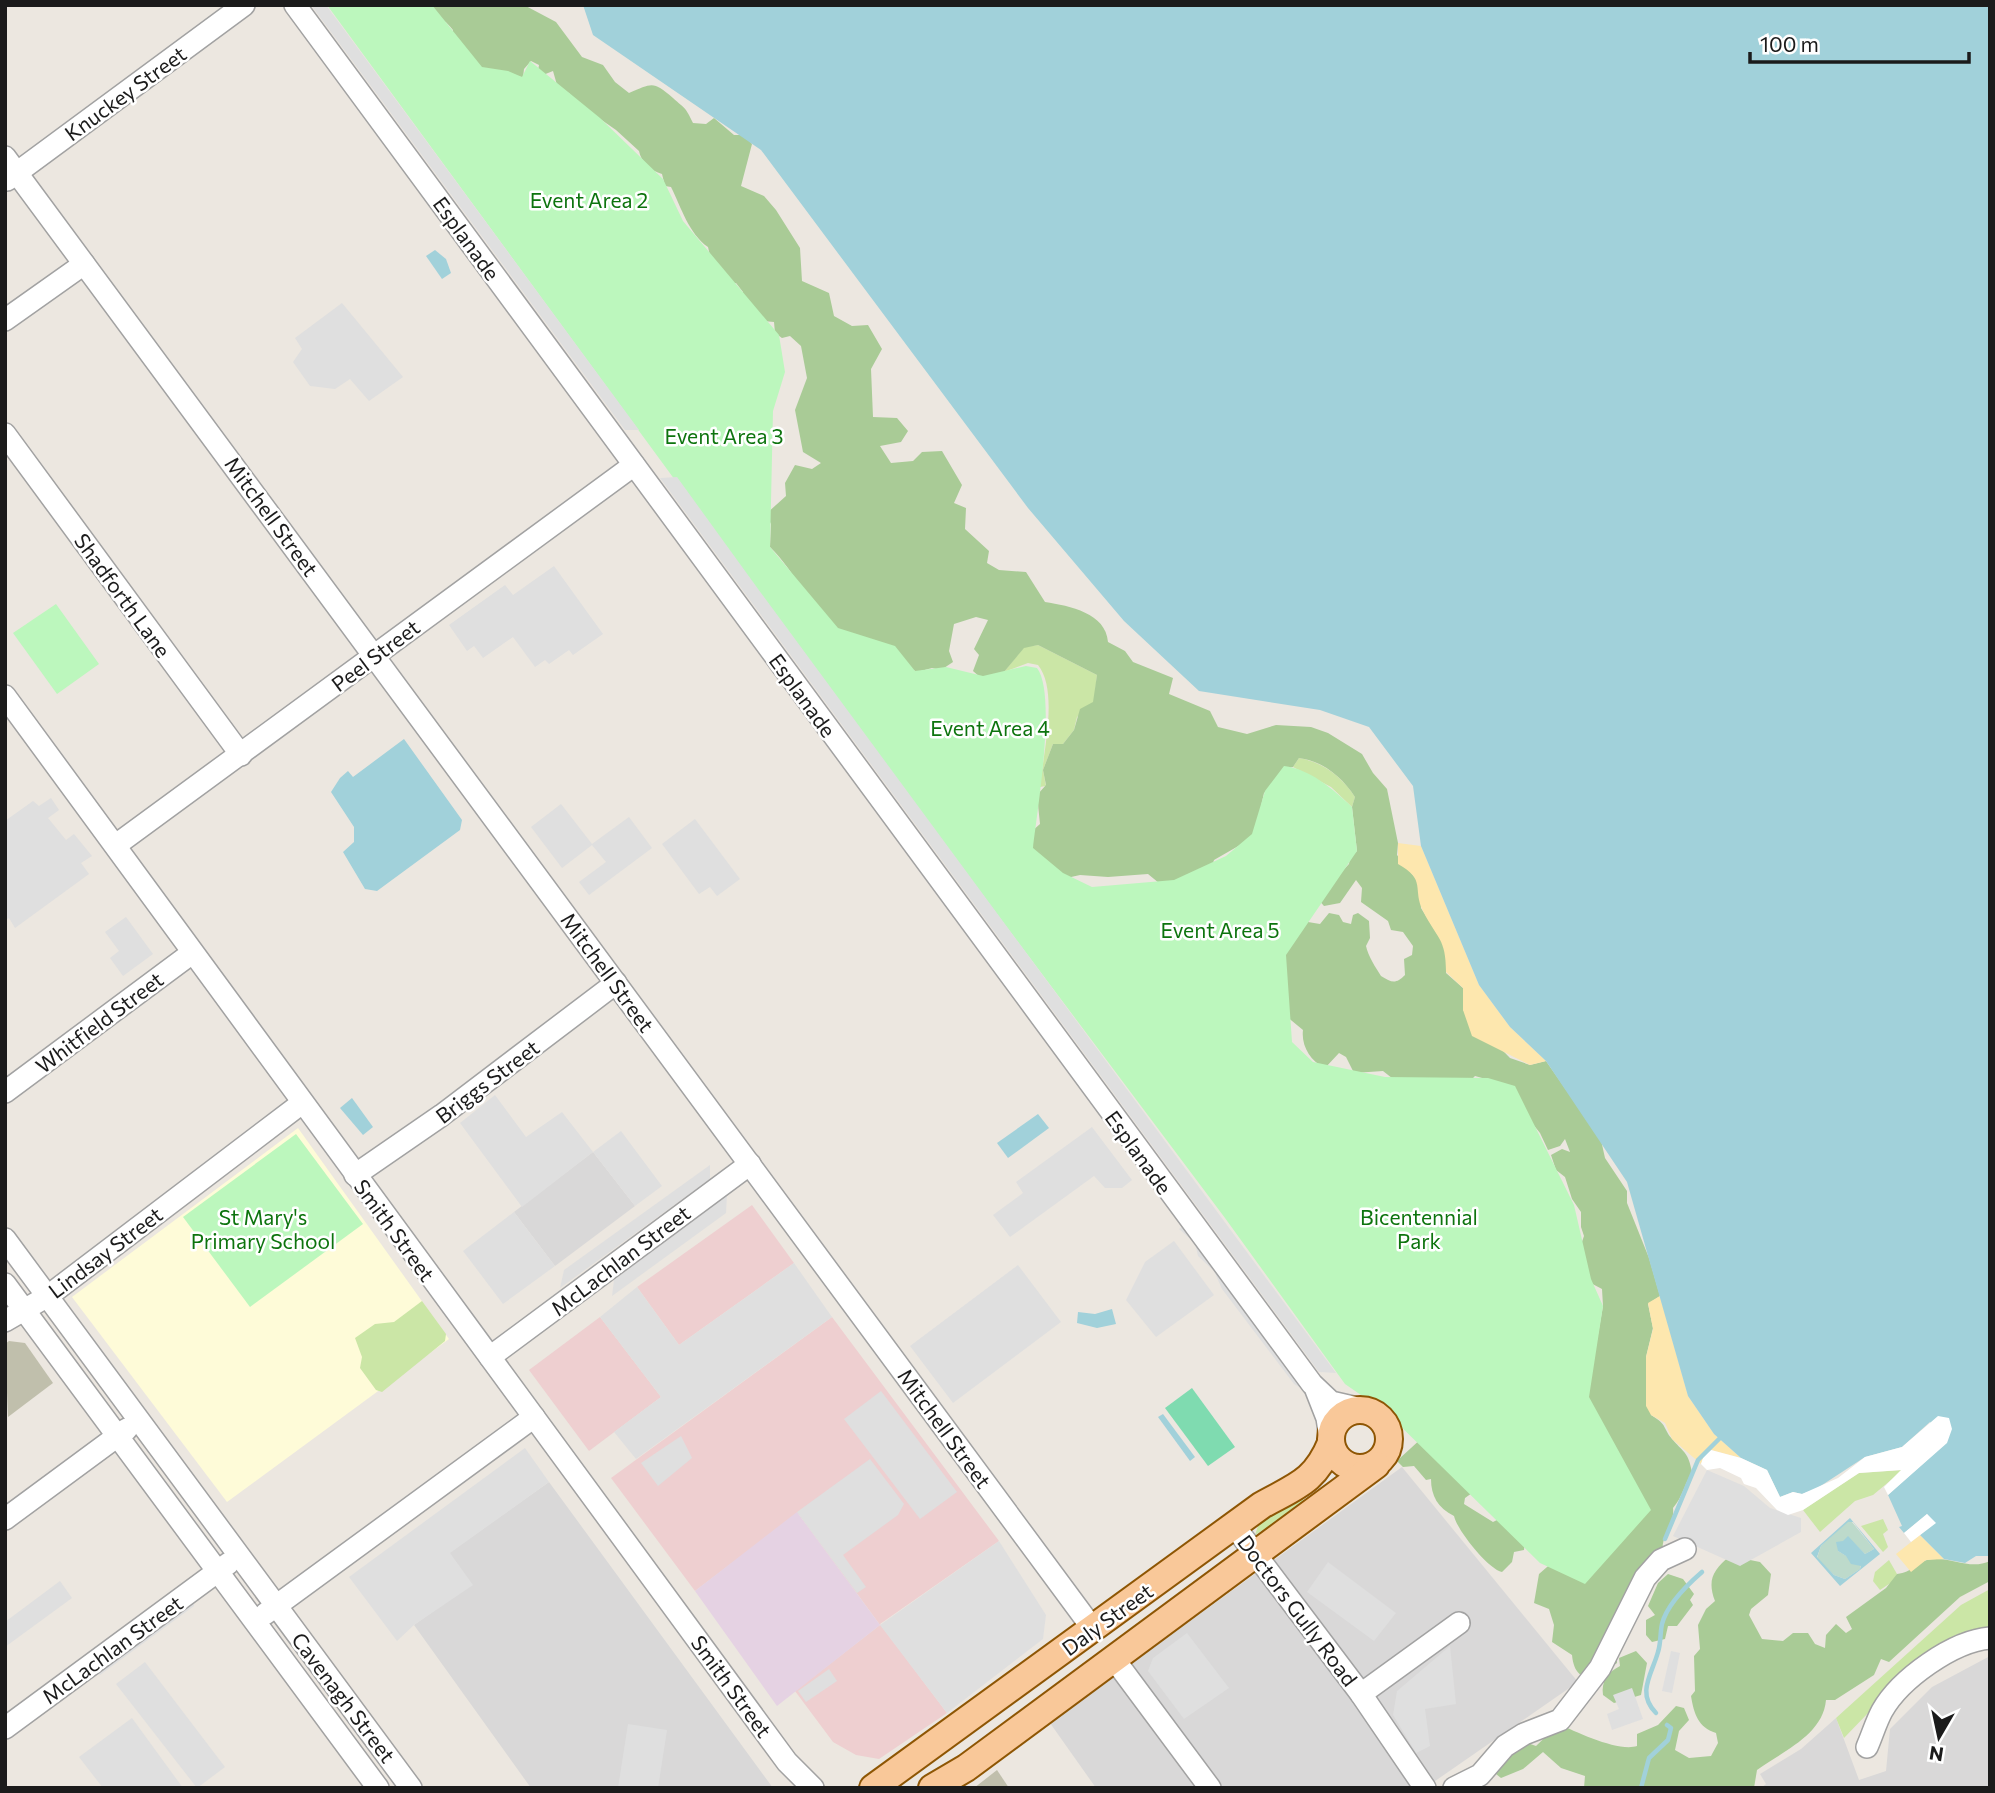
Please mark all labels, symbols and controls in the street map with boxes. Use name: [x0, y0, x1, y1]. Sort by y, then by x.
scale bar: [1750, 21, 1969, 65]
text: 100 m: [1760, 31, 1819, 56]
street label: Knuckey Street: [59, 41, 191, 145]
park label: Event Area 2: [530, 187, 648, 212]
street label: Esplanade: [428, 191, 506, 285]
park label: Event Area 3: [665, 423, 783, 448]
street label: Mitchell Street: [220, 451, 324, 581]
street label: Shadforth Lane: [70, 528, 176, 662]
street label: Peel Street: [326, 614, 424, 696]
street label: Esplanade: [764, 648, 842, 742]
park label: Event Area 4: [930, 715, 1050, 740]
street label: Mitchell Street: [556, 907, 660, 1037]
park label: Event Area 5: [1161, 917, 1279, 942]
street label: Whitfield Street: [30, 966, 168, 1078]
street label: Briggs Street: [430, 1034, 544, 1128]
street label: Esplanade: [1100, 1105, 1178, 1199]
street label: Smith Street: [350, 1174, 440, 1286]
street label: McLachlan Street: [546, 1200, 694, 1320]
street label: Lindsay Street: [43, 1201, 167, 1303]
park label: St Mary's Primary School: [191, 1204, 335, 1253]
park label: Bicentennial Park: [1360, 1204, 1478, 1253]
street label: Mitchell Street: [893, 1363, 997, 1493]
street label: Doctors Gully Road: [1233, 1530, 1363, 1690]
street label: Daly Street: [1057, 1578, 1157, 1660]
street label: McLachlan Street: [37, 1590, 187, 1708]
street label: Cavenagh Street: [287, 1627, 401, 1767]
street label: Smith Street: [687, 1630, 777, 1742]
north arrow: [1904, 1702, 1974, 1772]
text: N: [1927, 1742, 1945, 1767]

